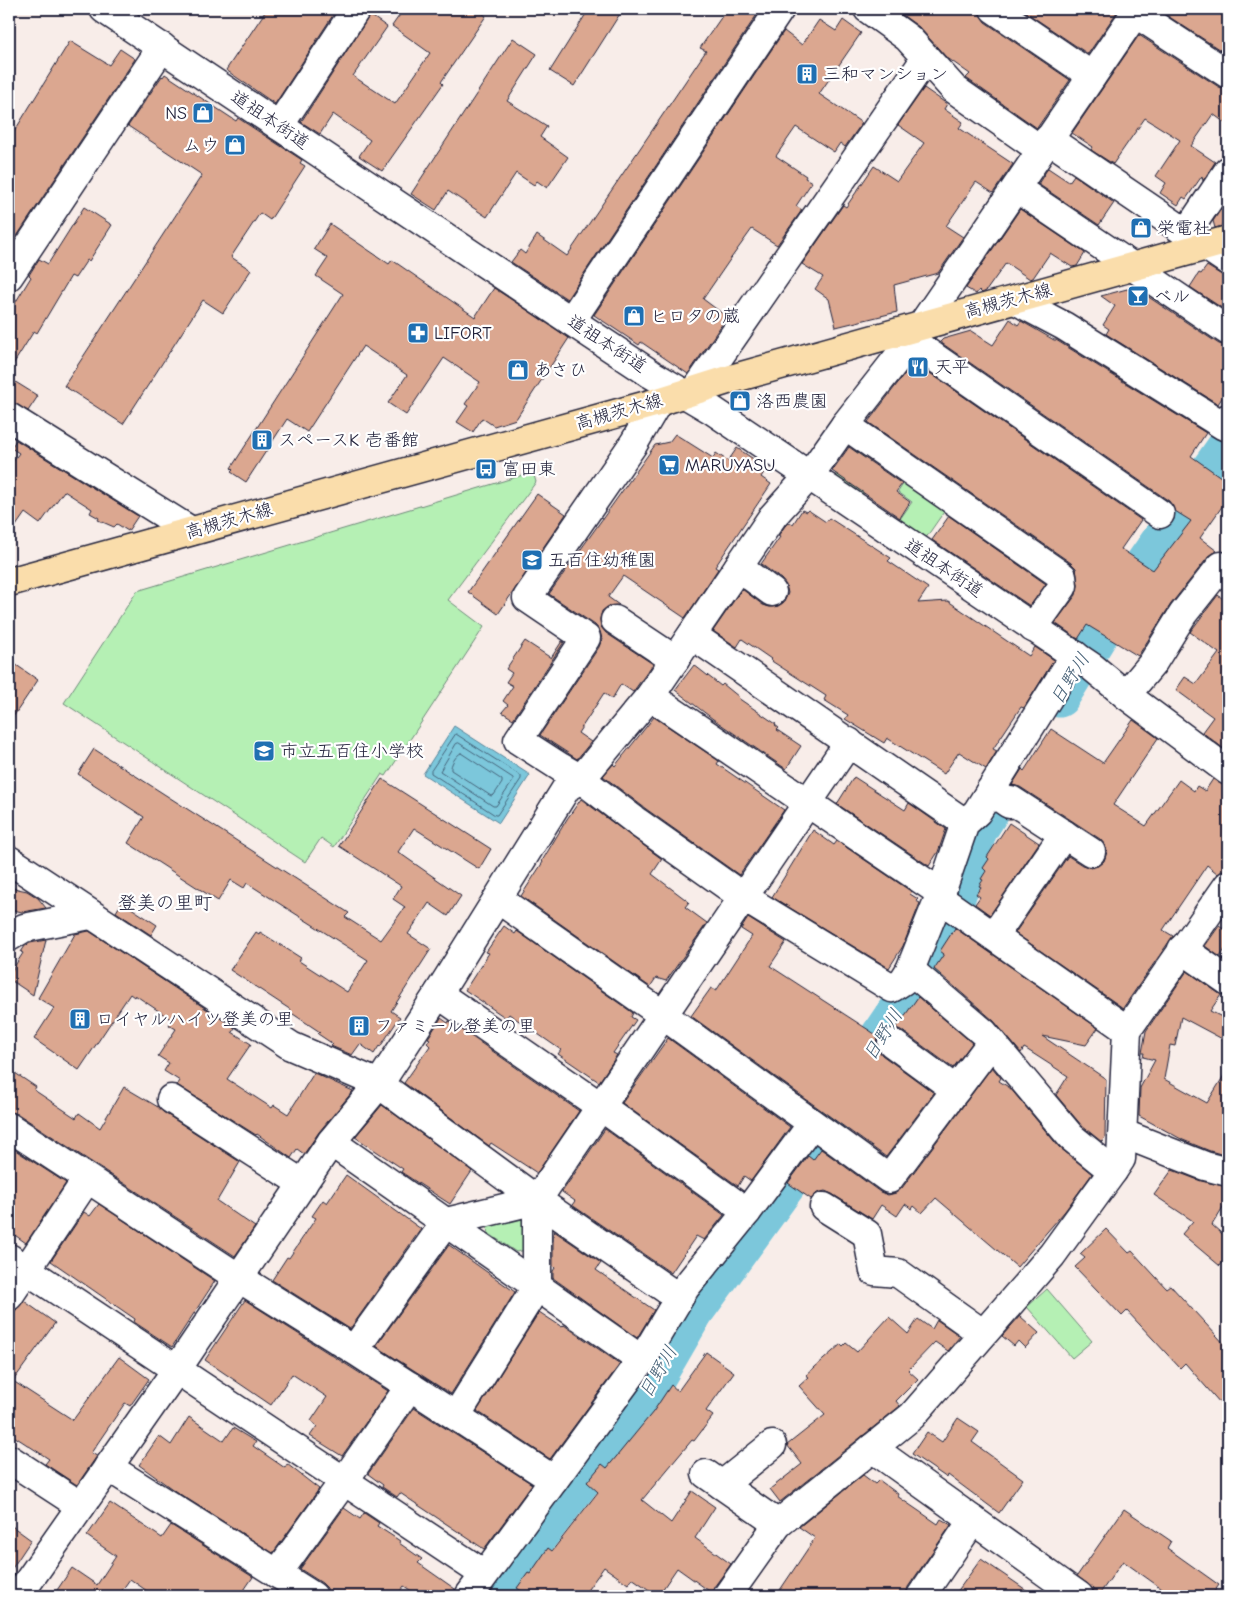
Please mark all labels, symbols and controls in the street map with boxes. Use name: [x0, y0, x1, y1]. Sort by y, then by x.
building icon: 三和マンション: [795, 62, 819, 86]
place label: 三和マンション: [823, 64, 948, 85]
street label: 道祖本街道: [227, 86, 313, 154]
shop icon: NS: [191, 101, 215, 125]
place label: NS: [165, 103, 187, 124]
shop icon: ムウ: [223, 133, 247, 157]
place label: ムウ: [183, 135, 219, 156]
shop icon: 栄電社: [1129, 216, 1153, 240]
place label: 栄電社: [1157, 218, 1211, 239]
street label: 高槻茨木線: [962, 279, 1054, 323]
bar icon: ベル: [1126, 284, 1150, 308]
place label: ベル: [1154, 286, 1190, 307]
shop icon: ヒロタの蔵: [622, 304, 646, 328]
place label: ヒロタの蔵: [650, 306, 740, 327]
street label: 道祖本街道: [564, 311, 650, 377]
pharmacy icon: LIFORT: [406, 321, 430, 345]
place label: LIFORT: [434, 323, 492, 344]
restaurant icon: 天平: [906, 355, 930, 379]
place label: 天平: [934, 357, 970, 378]
shop icon: あさひ: [506, 358, 530, 382]
place label: あさひ: [534, 360, 587, 381]
shop icon: 洛西農園: [728, 389, 752, 413]
street label: 高槻茨木線: [573, 390, 665, 434]
place label: 洛西農園: [756, 391, 828, 412]
building icon: スペースK 壱番館: [250, 428, 274, 452]
place label: スペースK 壱番館: [278, 430, 419, 451]
supermarket icon: MARUYASU: [657, 453, 681, 477]
place label: MARUYASU: [685, 455, 776, 476]
bus stop icon: 富田東: [474, 457, 498, 481]
place label: 富田東: [502, 459, 556, 480]
street label: 高槻茨木線: [183, 499, 275, 543]
street label: 道祖本街道: [901, 534, 987, 602]
school or university icon: 五百住幼稚園: [520, 548, 544, 572]
place label: 五百住幼稚園: [548, 550, 656, 571]
water label: 日野川: [1046, 649, 1094, 709]
school or university icon: 市立五百住小学校: [252, 739, 276, 763]
place label: 市立五百住小学校: [280, 741, 424, 762]
district label: 登美の里町: [117, 892, 213, 914]
water label: 日野川: [859, 1005, 907, 1065]
building icon: ロイヤルハイツ登美の里: [68, 1007, 92, 1031]
place label: ロイヤルハイツ登美の里: [96, 1009, 294, 1030]
building icon: ファミール登美の里: [347, 1014, 371, 1038]
place label: ファミール登美の里: [375, 1016, 536, 1037]
water label: 日野川: [634, 1342, 682, 1402]

